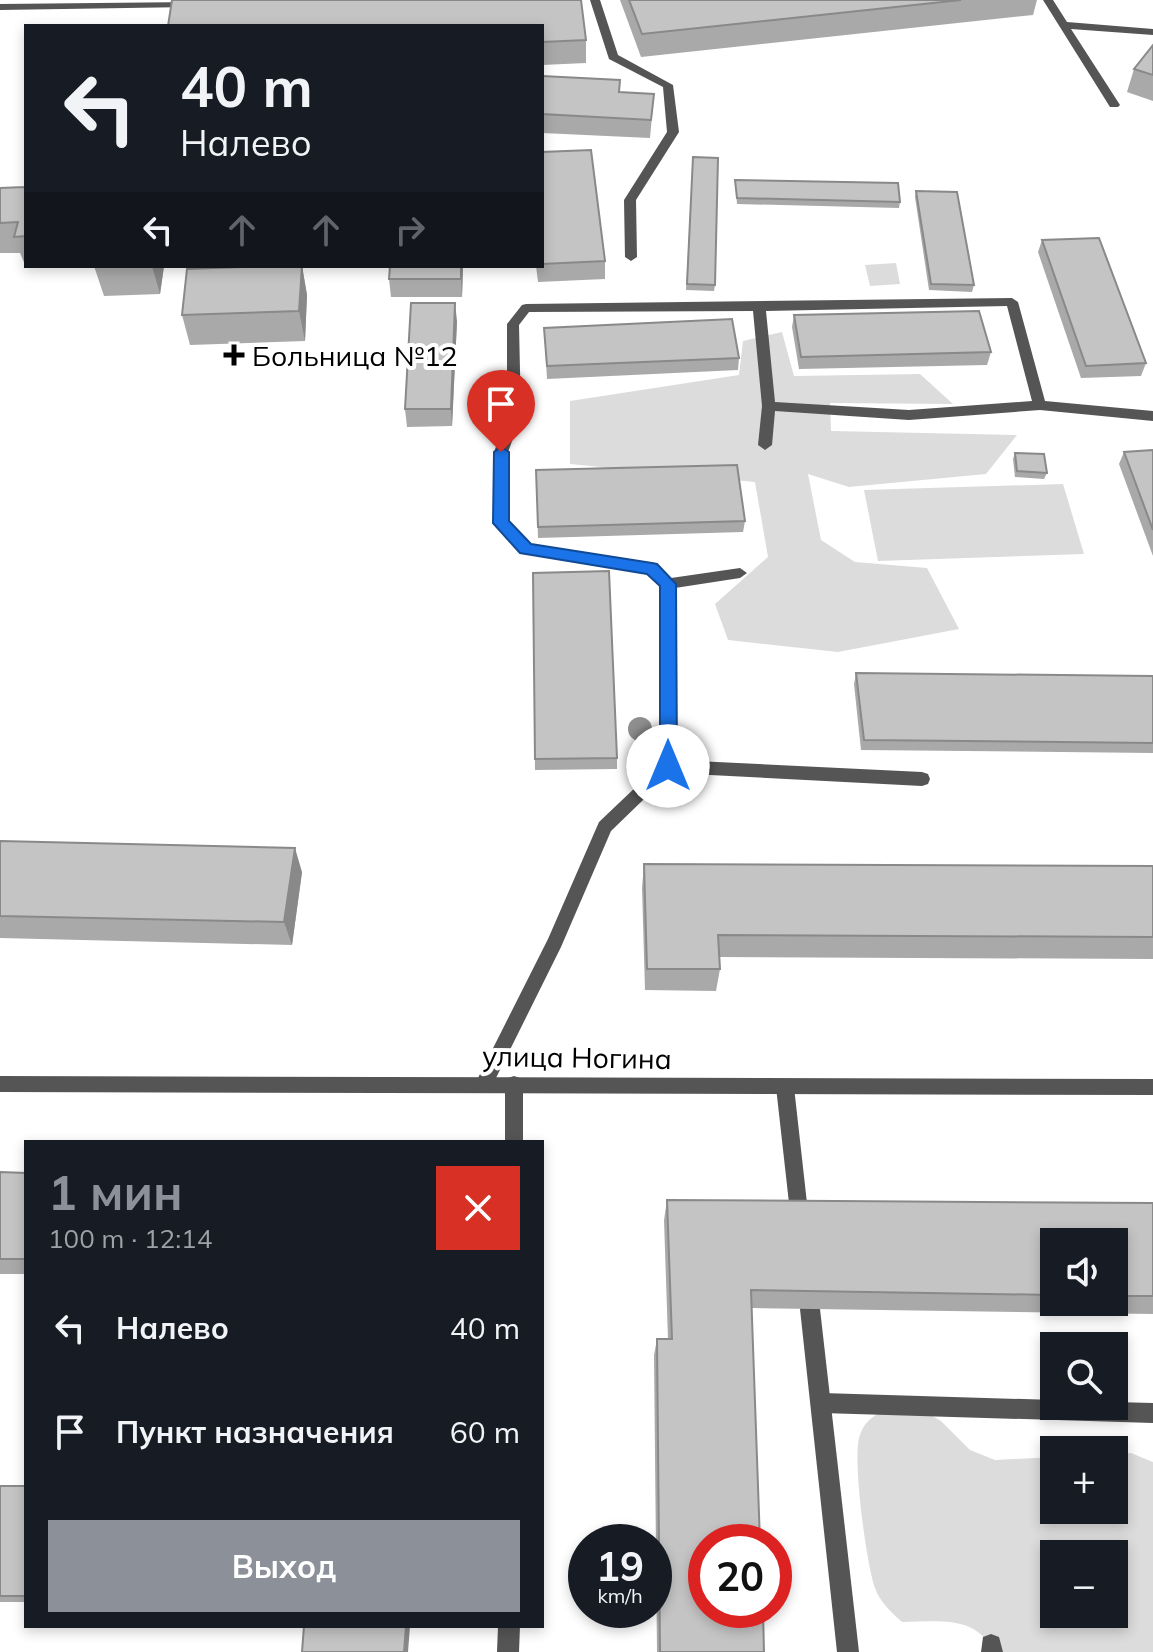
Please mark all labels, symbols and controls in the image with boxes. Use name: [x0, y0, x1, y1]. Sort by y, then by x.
text: 40 m: [180, 51, 313, 121]
icon: left: [48, 56, 152, 160]
text: Налево: [180, 120, 312, 165]
icon: left: [136, 208, 180, 252]
icon: ahead: [220, 208, 264, 252]
icon: ahead: [304, 208, 348, 252]
icon: right: [388, 208, 432, 252]
place label: Больница №12: [252, 338, 458, 373]
marker: Больница №12: [223, 344, 245, 366]
pin: [467, 370, 535, 452]
icon: arrive: [479, 382, 523, 426]
position arrow: [626, 724, 710, 808]
street label: улица Ногина: [482, 1038, 672, 1076]
text: 1 мин: [48, 1162, 183, 1222]
button: close: [436, 1166, 520, 1250]
text: 100 m · 12:14: [48, 1222, 212, 1255]
map controls: [1040, 1228, 1128, 1628]
button: sound: [1040, 1228, 1128, 1316]
icon: left: [48, 1306, 92, 1350]
text: Налево: [116, 1309, 229, 1347]
text: 40 m: [450, 1309, 520, 1347]
button: search: [1040, 1332, 1128, 1420]
icon: arrive: [48, 1410, 92, 1454]
text: Пункт назначения: [116, 1413, 394, 1451]
text: 60 m: [450, 1413, 520, 1451]
button: +: [1040, 1436, 1128, 1524]
button: Выход: [48, 1520, 520, 1612]
speed limit sign: 20: [688, 1524, 792, 1628]
button: −: [1040, 1540, 1128, 1628]
text: 19: [596, 1541, 644, 1591]
text: km/h: [597, 1583, 643, 1608]

